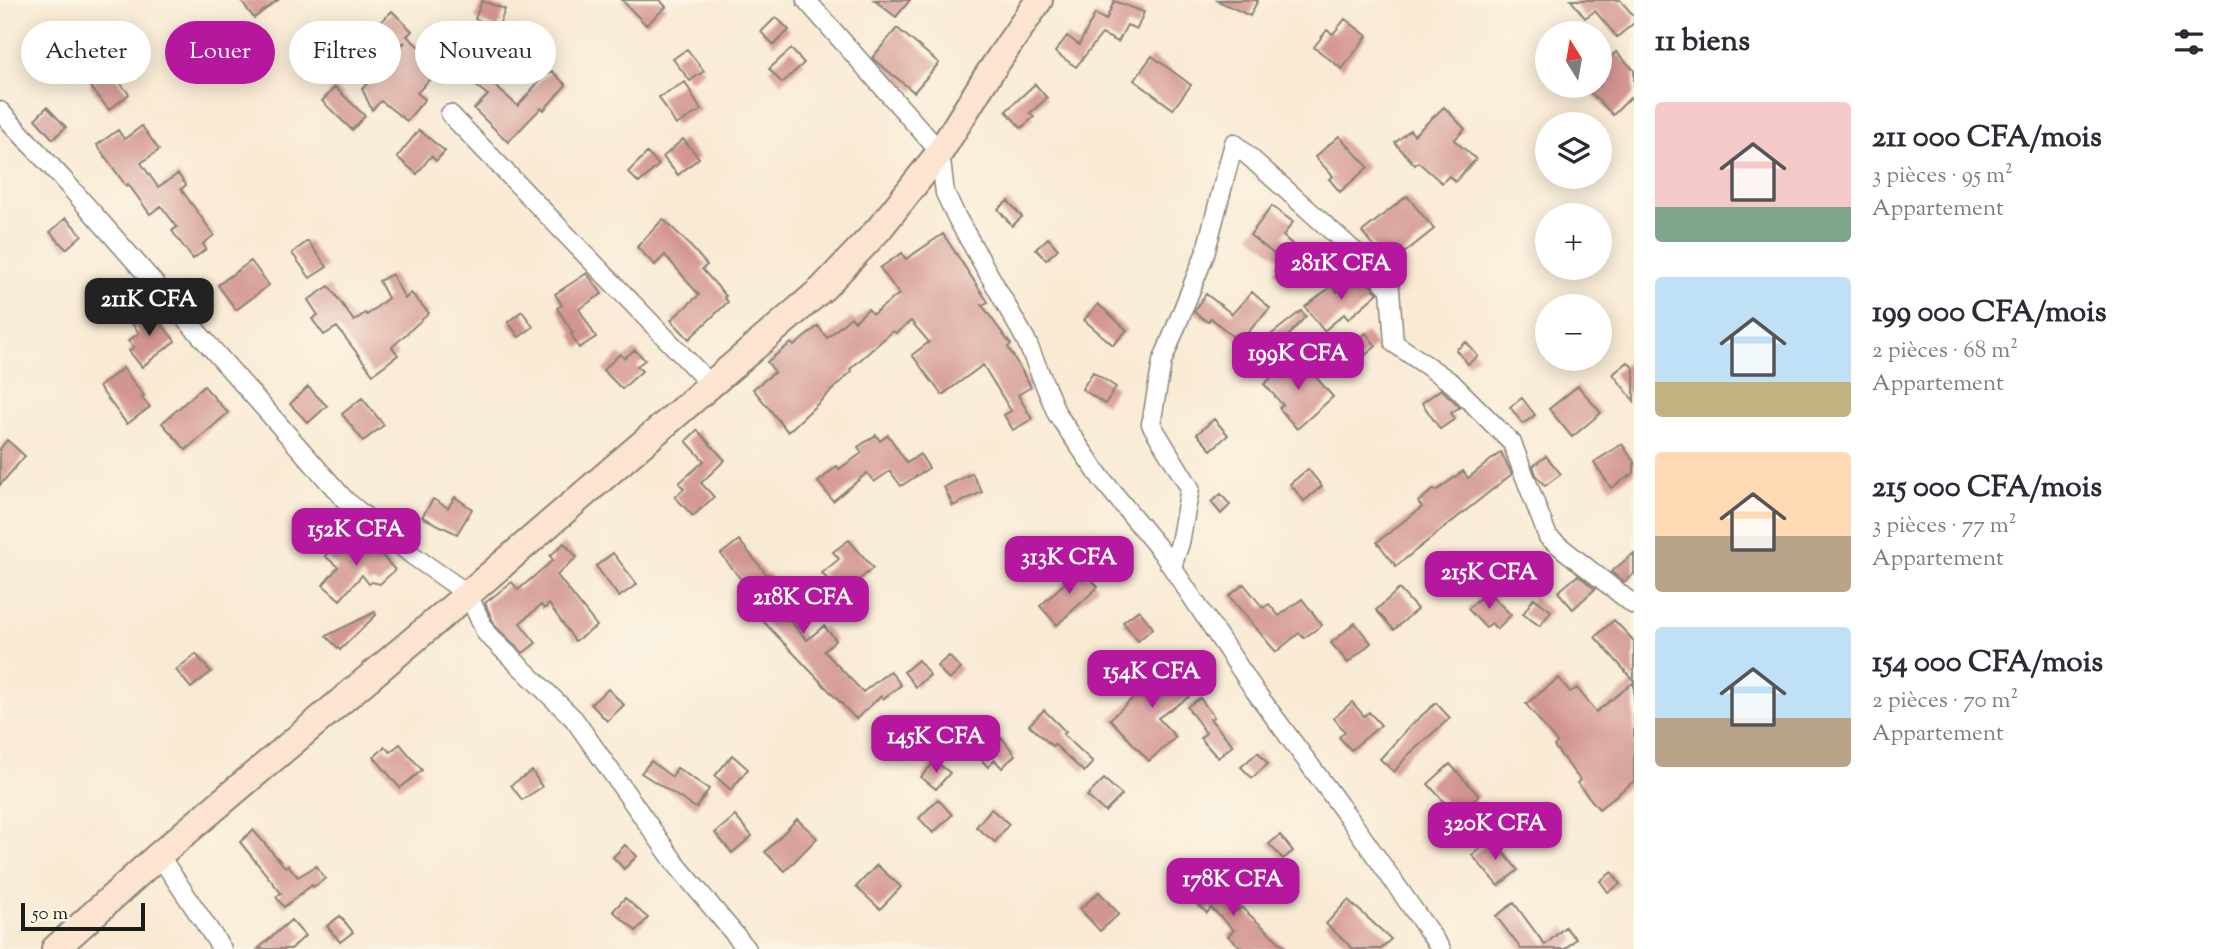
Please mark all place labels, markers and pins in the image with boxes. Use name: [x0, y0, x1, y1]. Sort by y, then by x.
pin: 281K CFA: [1269, 243, 1413, 302]
pin: 211K CFA: [77, 278, 221, 338]
pin: 199K CFA: [1226, 332, 1370, 392]
pin: 152K CFA: [284, 508, 428, 568]
pin: 313K CFA: [997, 536, 1141, 596]
pin: 215K CFA: [1417, 552, 1561, 611]
pin: 218K CFA: [731, 576, 875, 636]
pin: 154K CFA: [1080, 650, 1224, 710]
pin: 145K CFA: [864, 716, 1008, 775]
pin: 320K CFA: [1423, 802, 1567, 862]
pin: 178K CFA: [1161, 858, 1305, 918]

